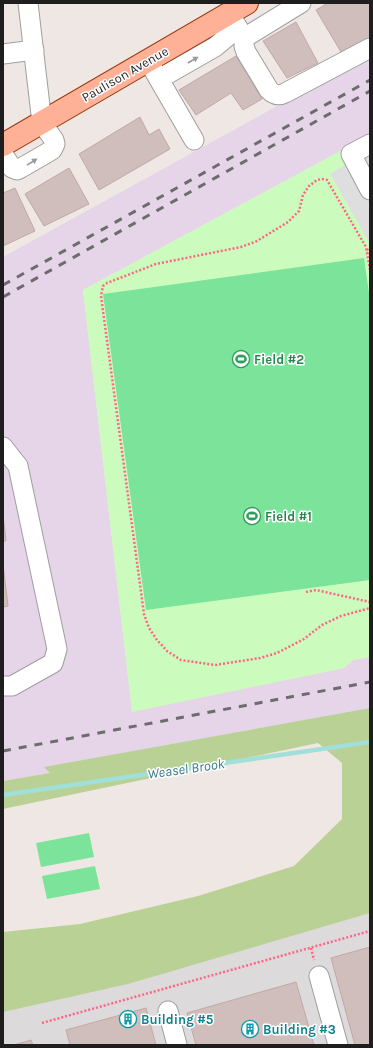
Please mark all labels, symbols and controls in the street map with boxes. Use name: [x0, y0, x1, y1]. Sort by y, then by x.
street label: Paulison Avenue: [79, 43, 171, 105]
one-way arrow: [187, 56, 199, 63]
one-way arrow: [27, 158, 37, 166]
sports icon: Field #2: [231, 349, 251, 369]
place label: Field #2: [254, 352, 304, 367]
sports icon: Field #1: [242, 506, 262, 526]
place label: Field #1: [265, 509, 312, 524]
water label: Weasel Brook: [146, 755, 226, 783]
building icon: Building #5: [118, 1009, 138, 1029]
place label: Building #5: [141, 1012, 214, 1027]
building icon: Building #3: [240, 1019, 260, 1039]
place label: Building #3: [263, 1022, 336, 1037]

